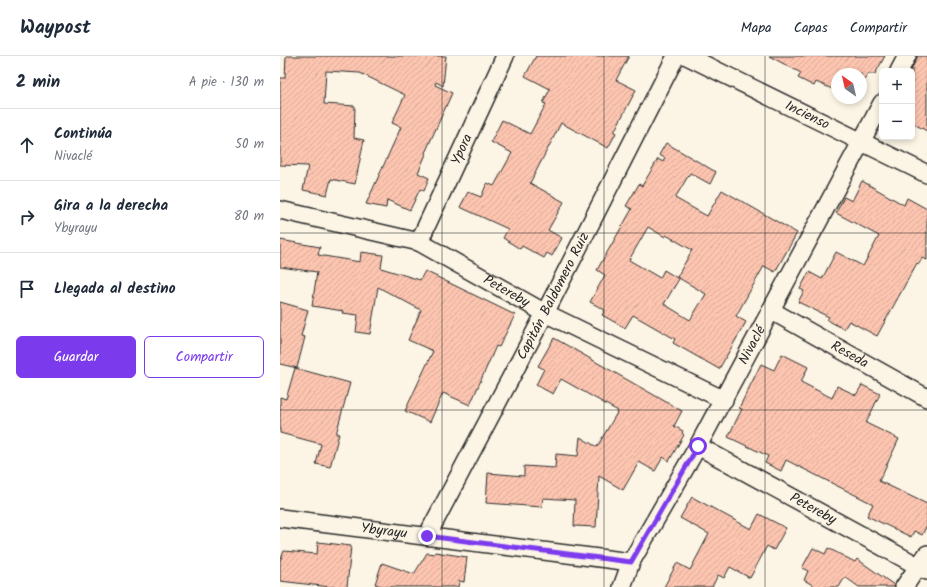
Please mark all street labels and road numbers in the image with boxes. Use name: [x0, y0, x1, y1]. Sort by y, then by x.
street label: Incienso: [781, 95, 833, 135]
street label: Ypora: [445, 130, 479, 169]
street label: Capitán Baldomero Ruiz: [511, 229, 595, 364]
street label: Petereby: [479, 269, 534, 313]
street label: Nivaclé: [733, 321, 772, 368]
street label: Reseda: [827, 335, 873, 374]
street label: Petereby: [786, 487, 841, 531]
street label: Ybyrayu: [360, 517, 409, 545]

